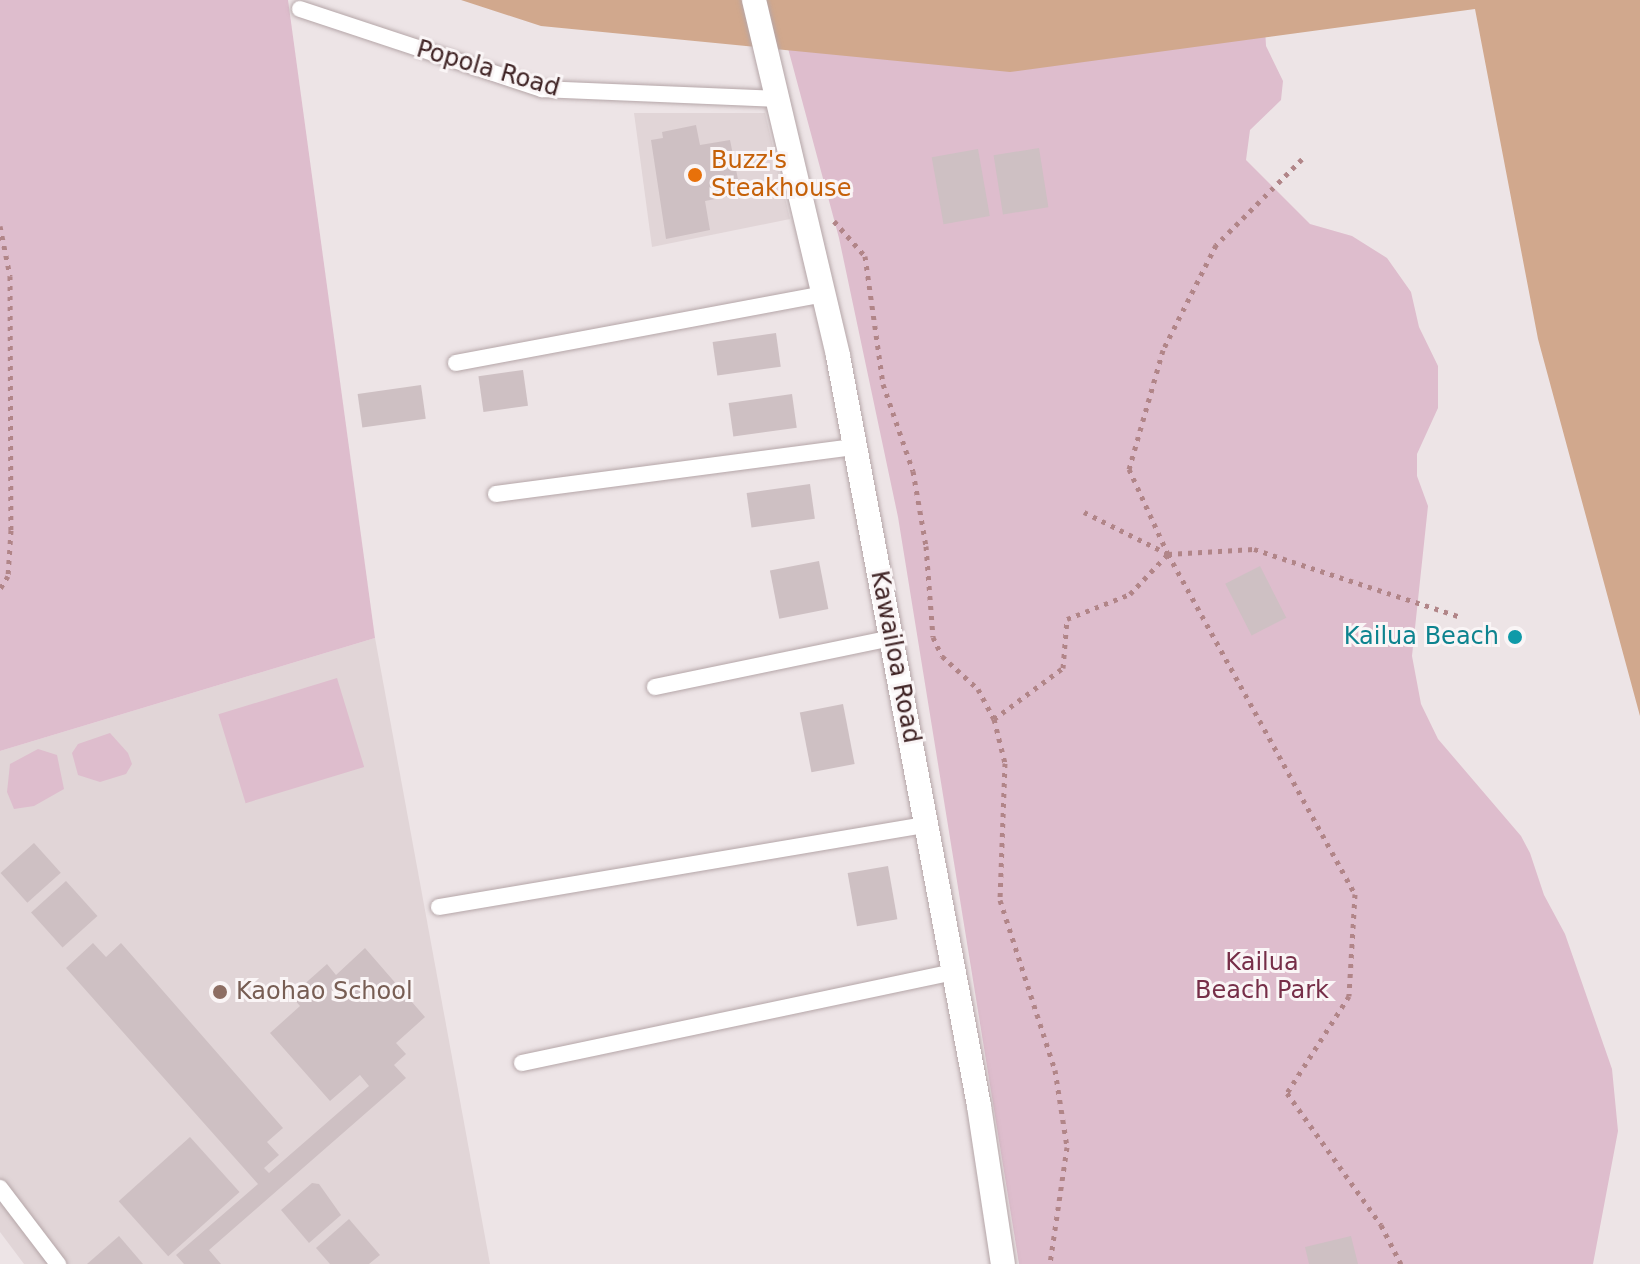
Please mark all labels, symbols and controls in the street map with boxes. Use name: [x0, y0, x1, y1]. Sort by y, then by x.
street label: Popola Road: [413, 35, 563, 103]
place label: Buzz's Steakhouse: [711, 147, 851, 203]
marker: Buzz's Steakhouse: [686, 166, 704, 184]
street label: Kawailoa Road: [864, 568, 926, 746]
place label: Kailua Beach: [1344, 623, 1499, 651]
marker: Kailua Beach: [1506, 628, 1524, 646]
park label: Kailua Beach Park: [1195, 949, 1329, 1005]
place label: Kaohao School: [236, 978, 413, 1006]
marker: Kaohao School: [211, 983, 229, 1001]

